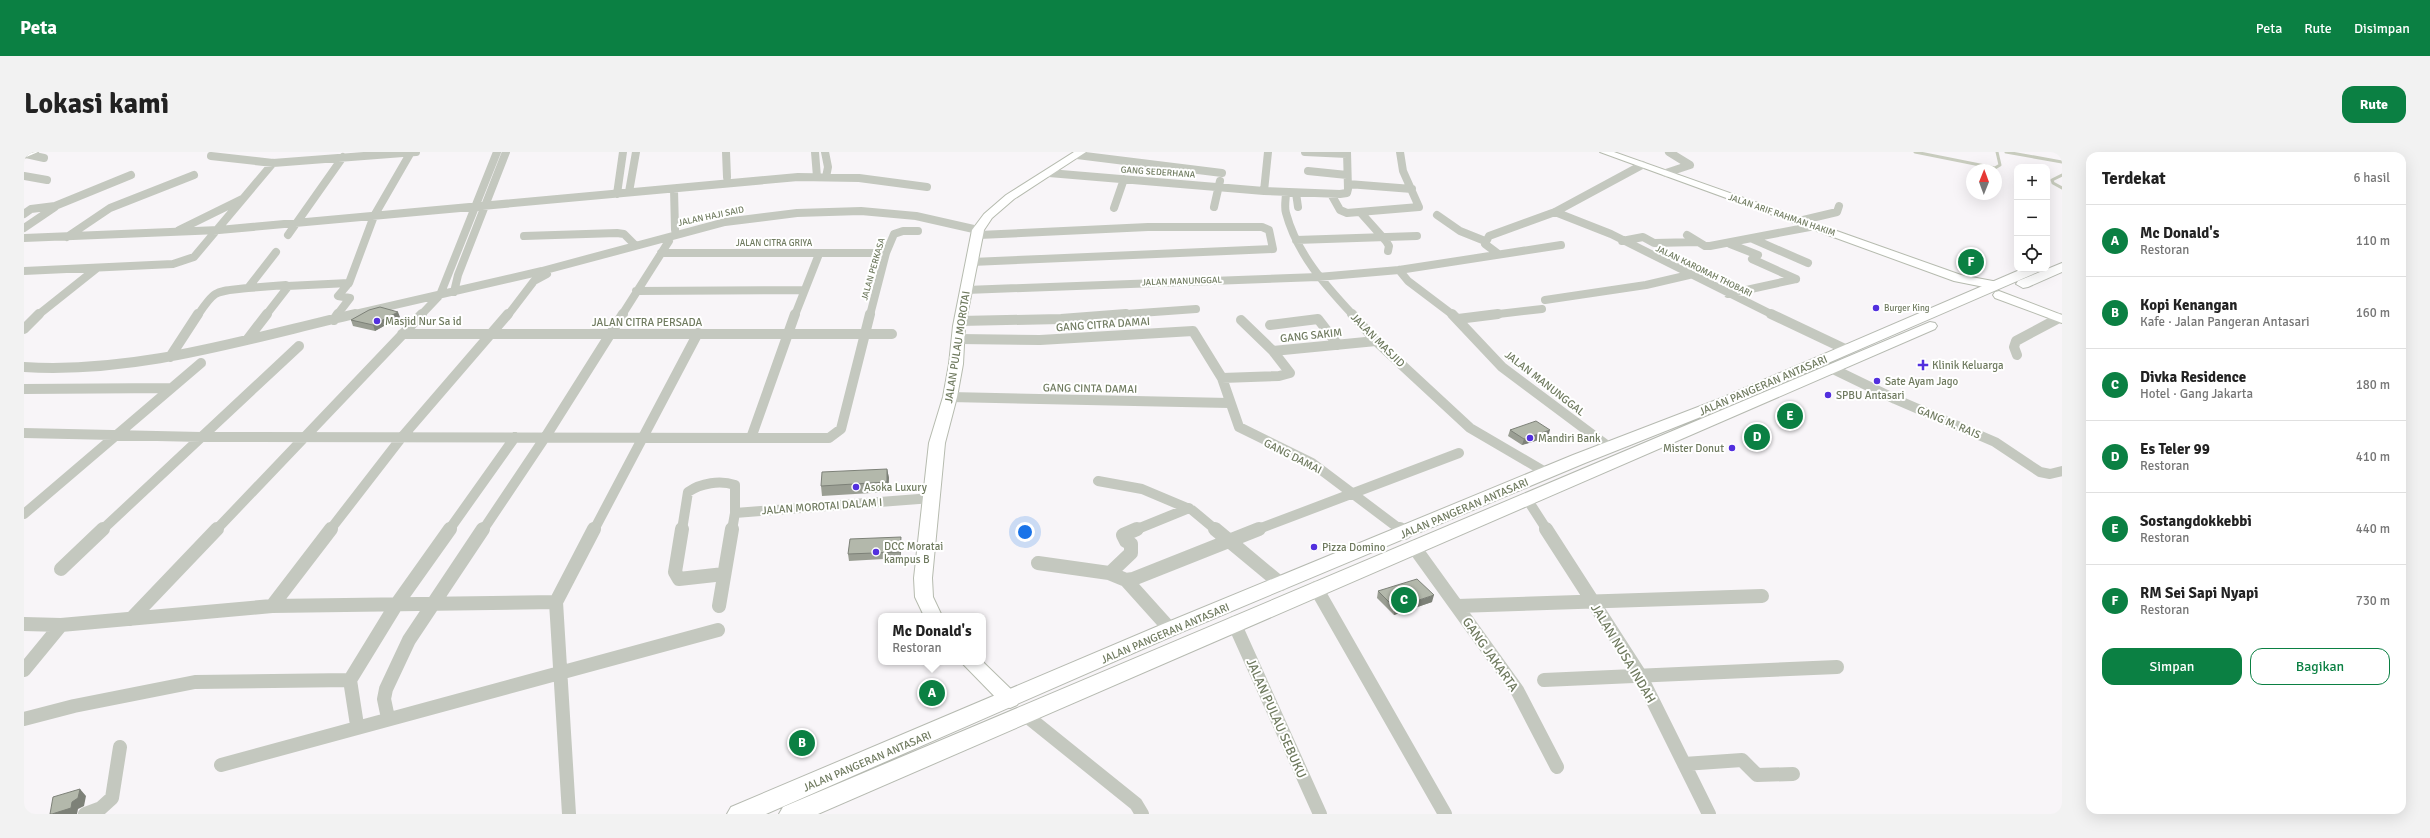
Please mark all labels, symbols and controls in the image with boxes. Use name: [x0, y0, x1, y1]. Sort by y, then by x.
text: Peta: [20, 16, 57, 40]
text: Peta: [2256, 20, 2282, 37]
text: Rute: [2304, 20, 2332, 37]
text: Disimpan: [2354, 20, 2410, 37]
button: Rute: [2342, 86, 2406, 123]
text: Lokasi kami: [24, 87, 169, 121]
street label: GANG SEDERHANA: [1120, 164, 1196, 181]
north arrow: [1966, 164, 2002, 200]
map controls: [2014, 164, 2050, 272]
button: +: [2014, 164, 2050, 200]
text: Terdekat: [2102, 168, 2166, 189]
text: 6 hasil: [2353, 170, 2390, 186]
street label: JALAN ARIF RAHMAN HAKIM: [1727, 192, 1837, 239]
button: −: [2014, 200, 2050, 236]
street label: JALAN HAJI SAID: [677, 204, 745, 229]
text: Mc Donald's: [2140, 224, 2219, 242]
text: A: [2111, 233, 2119, 249]
text: 110 m: [2356, 233, 2390, 249]
street label: JALAN PERKASA: [859, 236, 888, 302]
button: locate: [2014, 236, 2050, 272]
street label: JALAN CITRA GRIYA: [736, 238, 813, 249]
text: Restoran: [2140, 242, 2189, 258]
street label: JALAN KAROMAH THOBARI: [1654, 243, 1754, 300]
pin: F: [1958, 247, 1984, 277]
street label: JALAN MANUNGGAL: [1142, 275, 1223, 288]
street label: JALAN PULAU MOROTAI: [942, 290, 973, 404]
text: Kopi Kenangan: [2140, 296, 2237, 314]
marker: Burger King: [1871, 303, 1881, 313]
place label: Burger King: [1884, 303, 1930, 314]
text: B: [2111, 305, 2119, 321]
text: 160 m: [2356, 305, 2390, 321]
street label: JALAN MASJID: [1348, 311, 1407, 370]
text: Kafe · Jalan Pangeran Antasari: [2140, 314, 2310, 330]
place label: Masjid Nur Sa id: [385, 315, 462, 328]
street label: GANG CITRA DAMAI: [1056, 315, 1151, 334]
marker: Masjid Nur Sa id: [372, 316, 382, 326]
street label: JALAN CITRA PERSADA: [592, 316, 702, 329]
street label: GANG SAKIM: [1279, 326, 1343, 345]
street label: JALAN MANUNGGAL: [1502, 348, 1588, 419]
street label: JALAN PANGERAN ANTASARI: [1697, 352, 1829, 418]
marker: Klinik Keluarga: [1917, 359, 1929, 371]
place label: Klinik Keluarga: [1932, 359, 2004, 372]
text: Divka Residence: [2140, 368, 2246, 386]
place label: Sate Ayam Jago: [1885, 375, 1959, 388]
marker: Sate Ayam Jago: [1872, 376, 1882, 386]
text: C: [2111, 377, 2119, 393]
text: 180 m: [2356, 377, 2390, 393]
street label: GANG CINTA DAMAI: [1043, 381, 1137, 396]
text: Hotel · Gang Jakarta: [2140, 386, 2253, 402]
place label: SPBU Antasari: [1836, 389, 1905, 402]
marker: SPBU Antasari: [1823, 390, 1833, 400]
pin: E: [1777, 401, 1803, 431]
street label: GANG M. RAIS: [1915, 403, 1982, 442]
pin: D: [1744, 422, 1770, 452]
place label: Mandiri Bank: [1538, 432, 1601, 445]
marker: Mandiri Bank: [1525, 433, 1535, 443]
street label: GANG DAMAI: [1262, 436, 1324, 477]
text: Es Teler 99: [2140, 440, 2210, 458]
place label: Mister Donut: [1663, 442, 1724, 455]
marker: Mister Donut: [1727, 443, 1737, 453]
text: D: [2111, 449, 2119, 465]
text: 410 m: [2356, 449, 2390, 465]
text: Restoran: [2140, 458, 2189, 474]
street label: JALAN PANGERAN ANTASARI: [1398, 475, 1530, 541]
place label: Asoka Luxury: [864, 481, 928, 494]
marker: Asoka Luxury: [851, 482, 861, 492]
street label: JALAN MOROTAI DALAM I: [761, 496, 883, 517]
text: Sostangdokkebbi: [2140, 512, 2252, 530]
text: E: [2111, 521, 2119, 537]
text: 440 m: [2356, 521, 2390, 537]
your location: [1015, 522, 1035, 542]
text: Restoran: [2140, 530, 2189, 546]
place label: DCC Moratai kampus B: [884, 540, 943, 566]
place label: Pizza Domino: [1322, 541, 1386, 554]
marker: Pizza Domino: [1309, 542, 1319, 552]
marker: DCC Moratai kampus B: [871, 547, 881, 557]
text: RM Sei Sapi Nyapi: [2140, 584, 2258, 602]
pin: C: [1391, 585, 1417, 615]
text: F: [2112, 593, 2118, 609]
text: 730 m: [2356, 593, 2390, 609]
street label: JALAN PANGERAN ANTASARI: [1099, 600, 1231, 666]
street label: JALAN NUSA INDAH: [1587, 601, 1659, 706]
text: Restoran: [2140, 602, 2189, 618]
popup: [878, 613, 986, 665]
street label: GANG JAKARTA: [1459, 614, 1522, 695]
text: Mc Donald's: [892, 622, 972, 640]
text: Restoran: [892, 640, 942, 656]
button: Simpan: [2102, 648, 2242, 685]
button: Bagikan: [2250, 648, 2390, 685]
street label: JALAN PULAU SEBUKU: [1242, 656, 1310, 781]
pin: A: [919, 678, 945, 708]
pin: B: [789, 728, 815, 758]
street label: JALAN PANGERAN ANTASARI: [801, 728, 933, 794]

